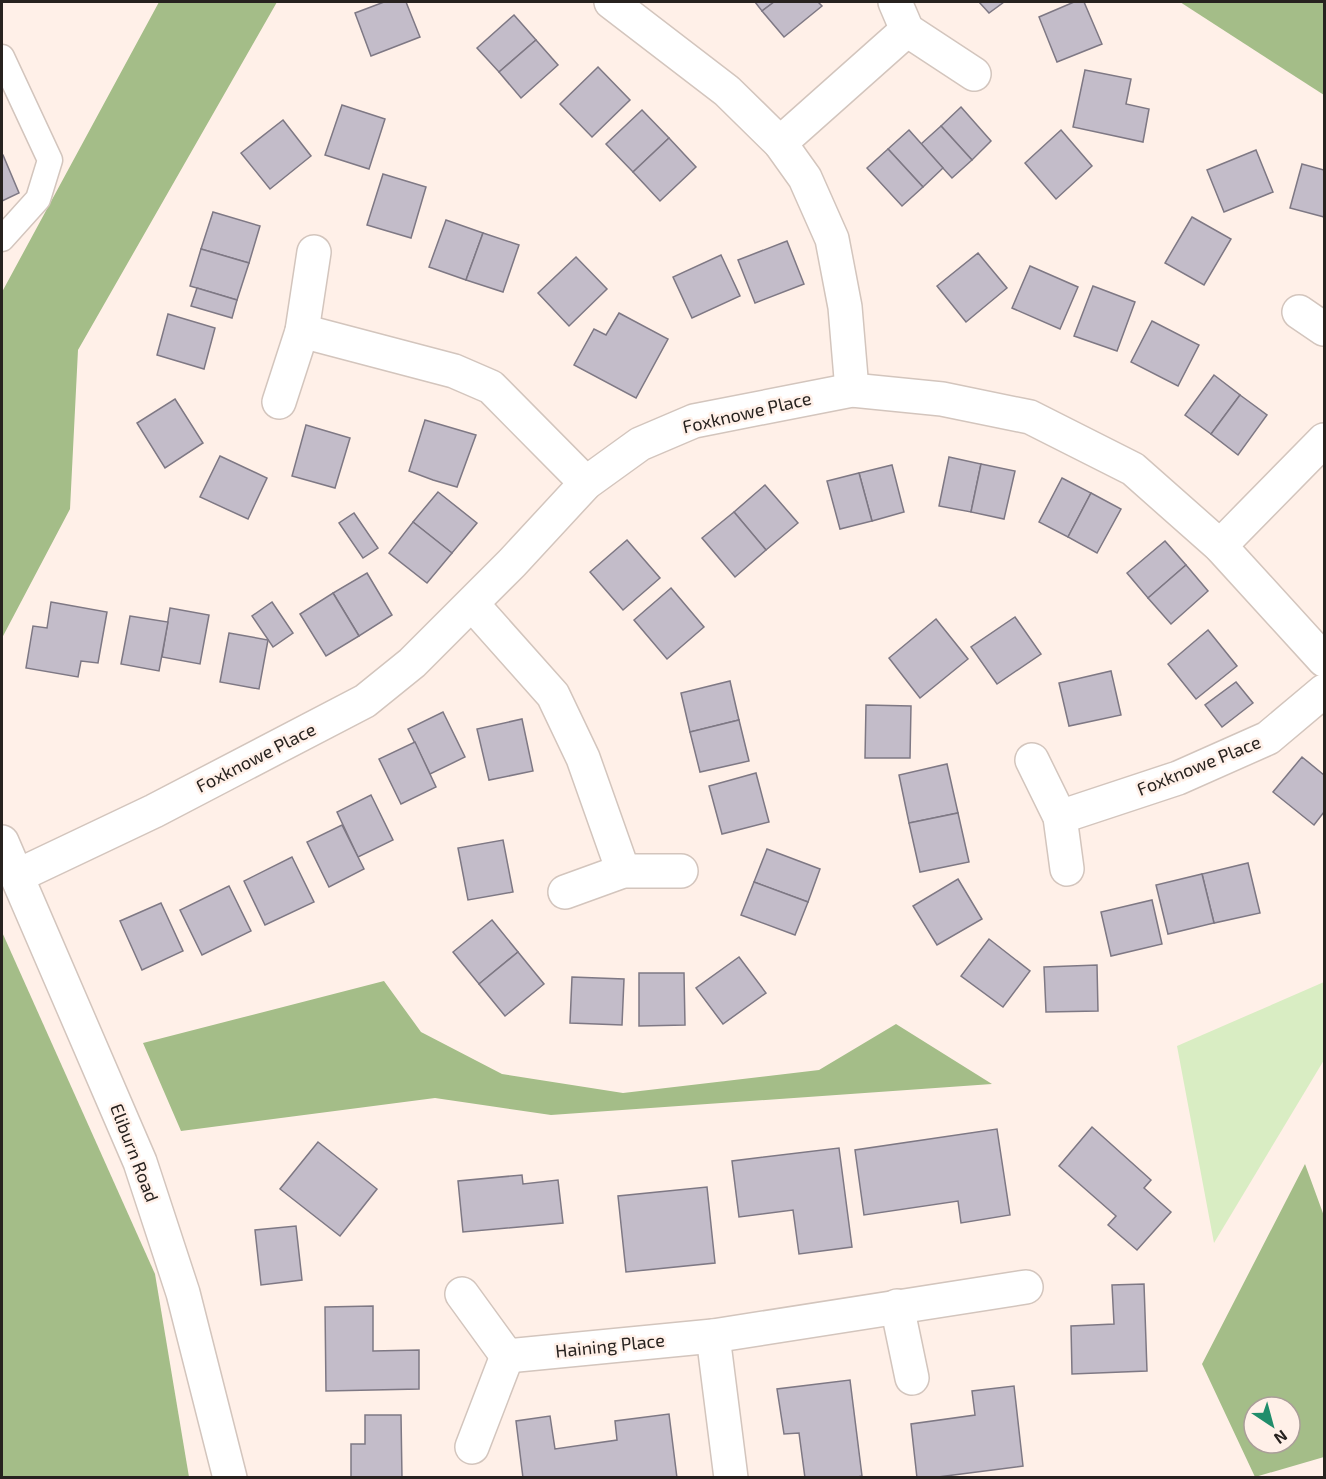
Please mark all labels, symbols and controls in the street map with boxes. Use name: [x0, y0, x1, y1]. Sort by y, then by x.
street label: Foxknowe Place: [680, 387, 813, 438]
street label: Foxknowe Place: [192, 717, 319, 797]
street label: Foxknowe Place: [1134, 730, 1264, 800]
street label: Eliburn Road: [106, 1100, 164, 1205]
street label: Haining Place: [554, 1328, 666, 1362]
north arrow: [1242, 1395, 1302, 1455]
text: N: [1271, 1426, 1291, 1449]

